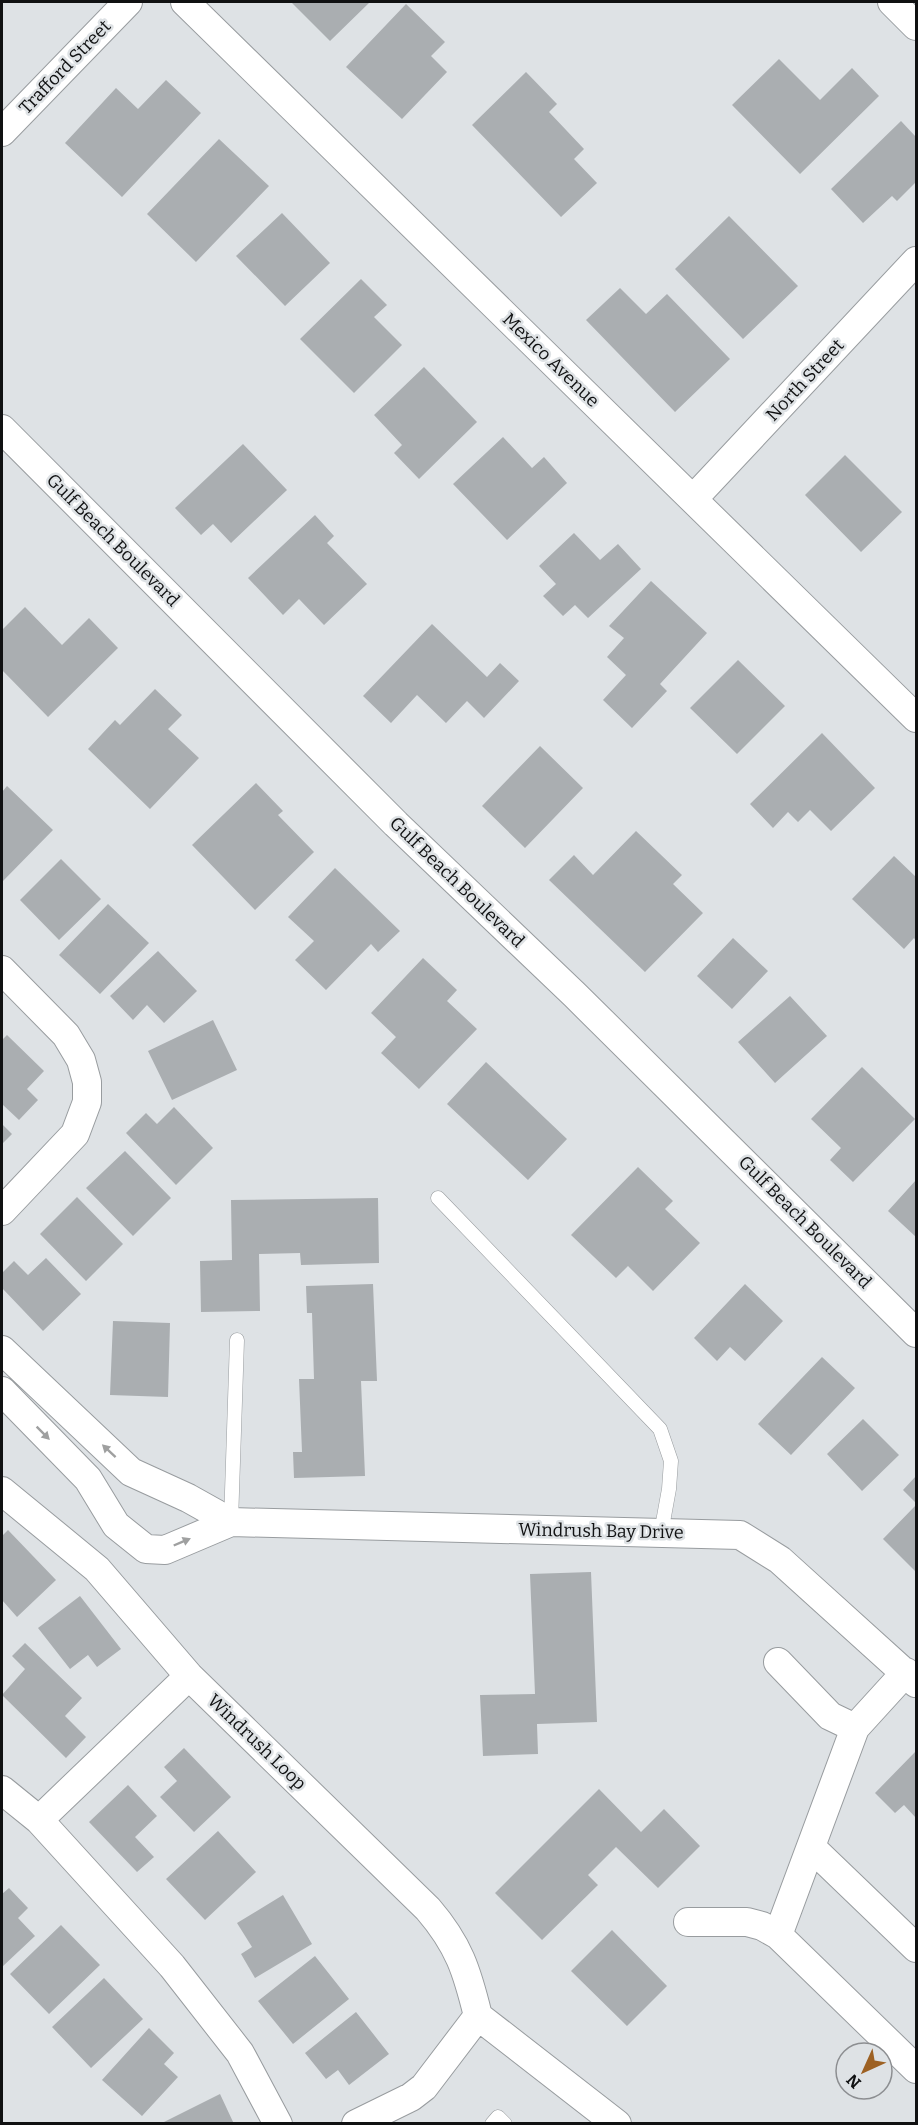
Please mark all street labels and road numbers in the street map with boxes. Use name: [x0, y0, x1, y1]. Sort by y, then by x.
street label: Trafford Street: [15, 15, 116, 119]
street label: Mexico Avenue: [498, 308, 604, 412]
street label: North Street: [761, 334, 849, 426]
street label: Gulf Beach Boulevard: [42, 469, 184, 611]
street label: Gulf Beach Boulevard: [385, 812, 529, 952]
street label: Gulf Beach Boulevard: [734, 1151, 876, 1293]
street label: Windrush Bay Drive: [518, 1519, 684, 1543]
street label: Windrush Loop: [203, 1689, 311, 1795]

